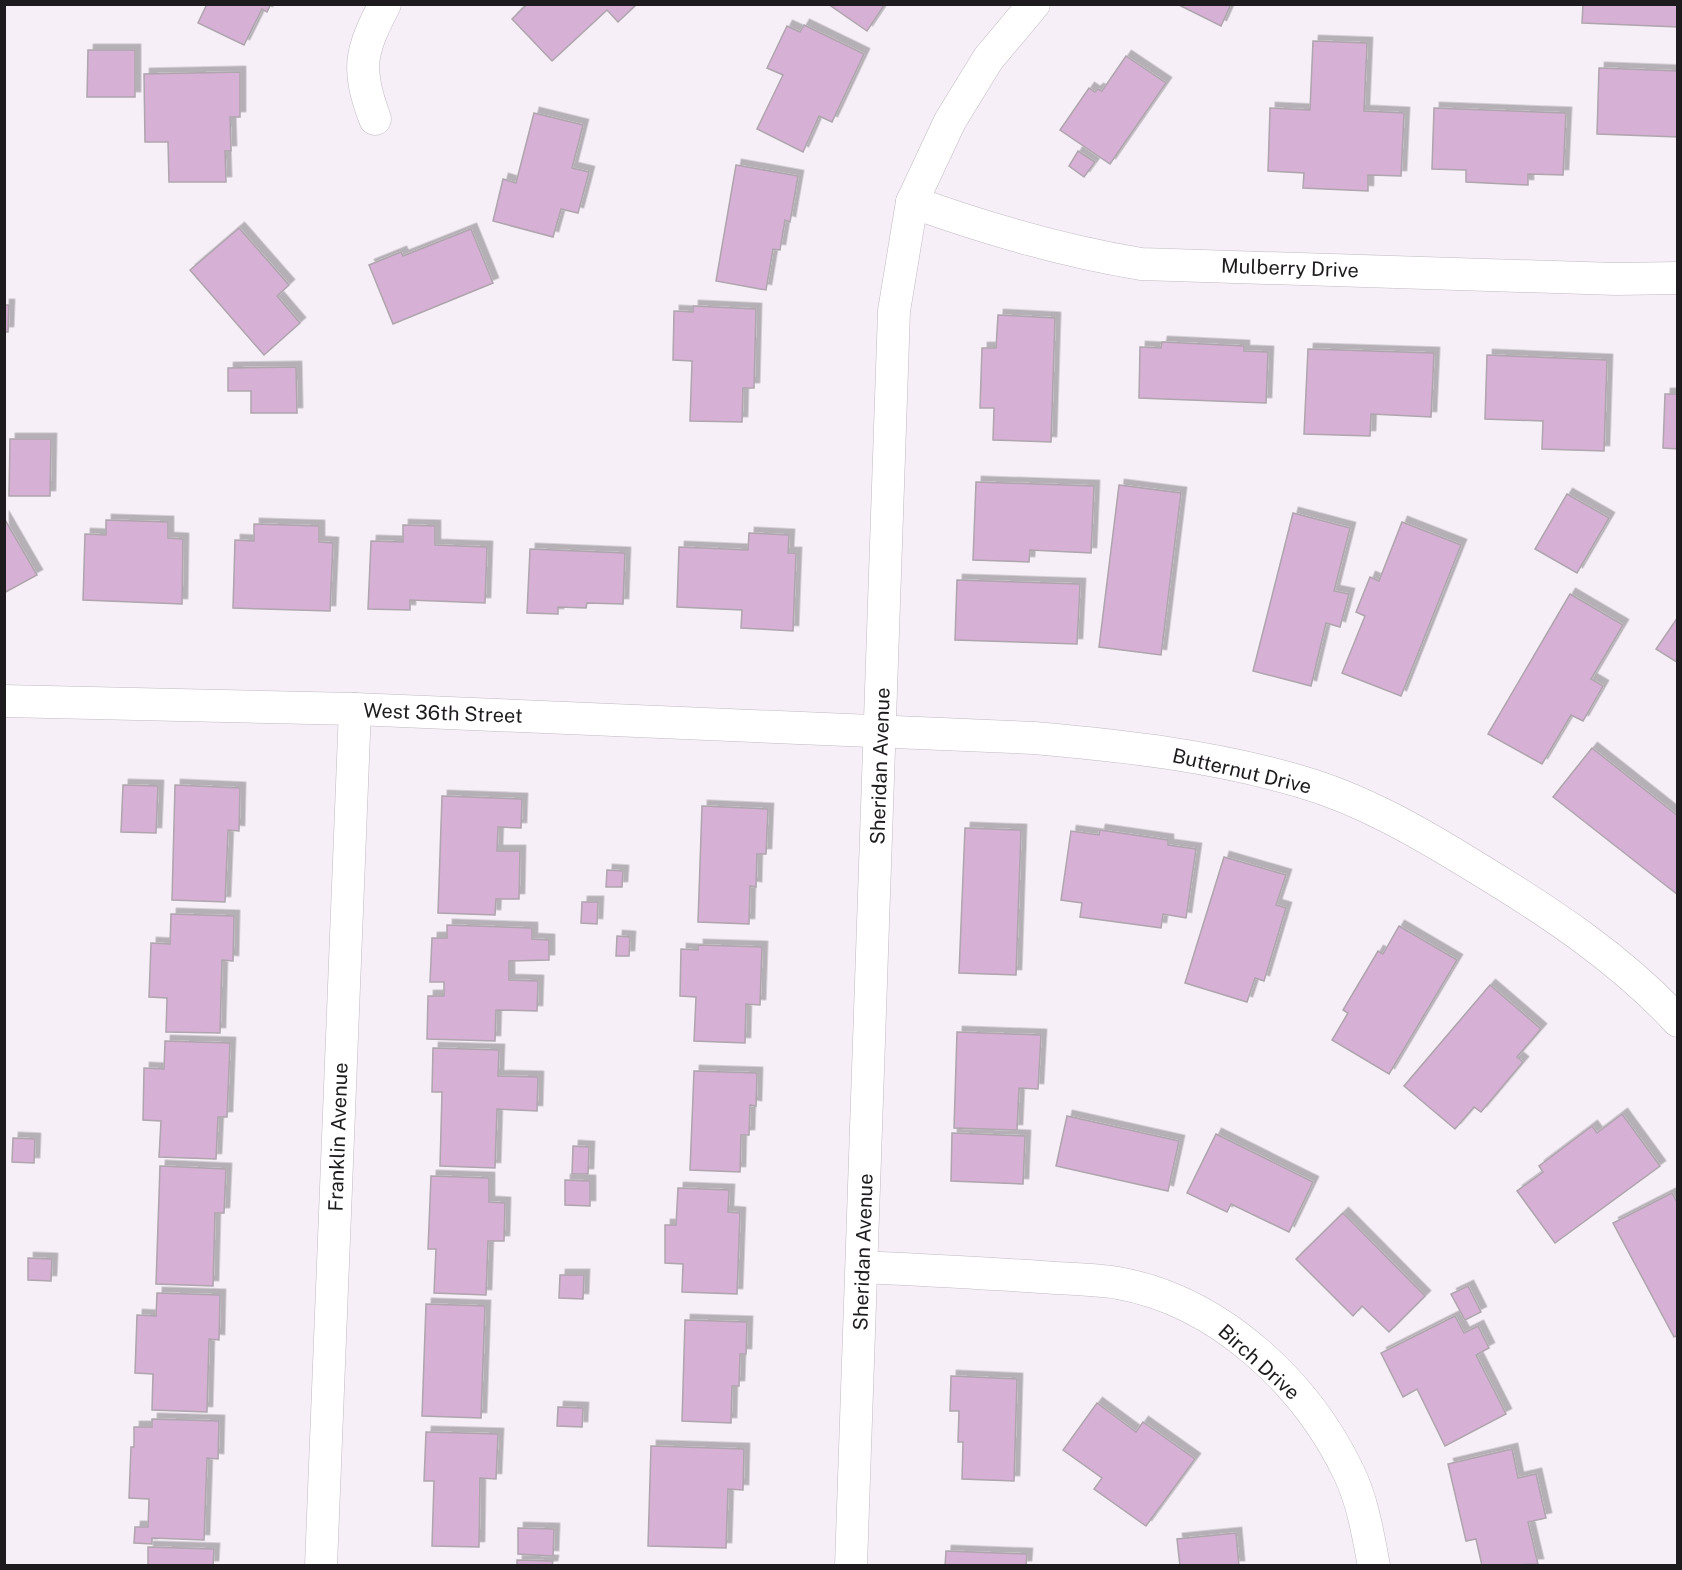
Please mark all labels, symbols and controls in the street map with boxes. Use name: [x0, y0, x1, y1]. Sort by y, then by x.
street label: Mulberry Drive: [1221, 254, 1359, 282]
street label: Sheridan Avenue: [865, 687, 895, 845]
street label: West 36th Street: [363, 698, 523, 728]
street label: Butternut Drive: [1170, 743, 1314, 799]
street label: Franklin Avenue: [323, 1062, 353, 1212]
street label: Sheridan Avenue: [848, 1173, 878, 1331]
street label: Birch Drive: [1213, 1319, 1305, 1405]

